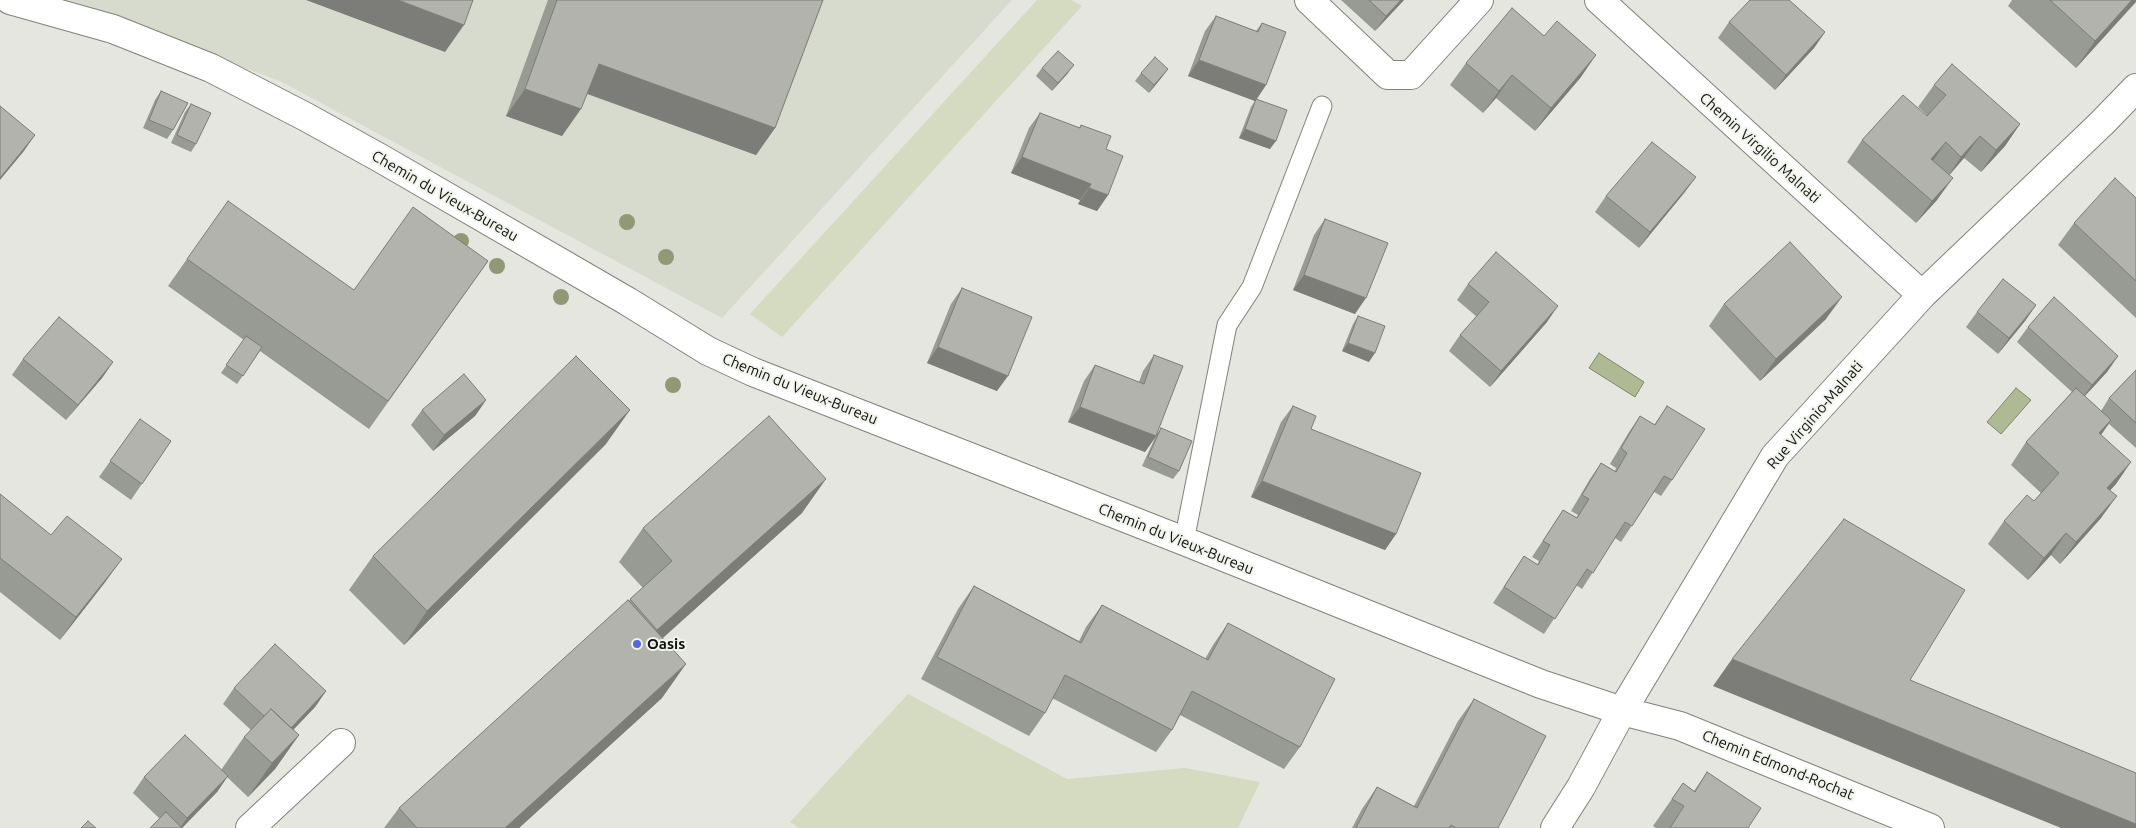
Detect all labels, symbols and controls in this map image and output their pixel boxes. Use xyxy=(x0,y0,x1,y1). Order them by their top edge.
street label: Chemin Virgilio Malnati xyxy=(1696,89,1824,207)
street label: Chemin du Vieux-Bureau xyxy=(369,147,521,245)
street label: Chemin du Vieux-Bureau xyxy=(720,350,880,428)
street label: Rue Virginio-Malnati xyxy=(1763,357,1867,473)
street label: Chemin du Vieux-Bureau xyxy=(1096,500,1256,578)
place label: Oasis xyxy=(647,635,685,653)
marker: Oasis xyxy=(631,638,643,650)
street label: Chemin Edmond-Rochat xyxy=(1699,726,1857,804)

